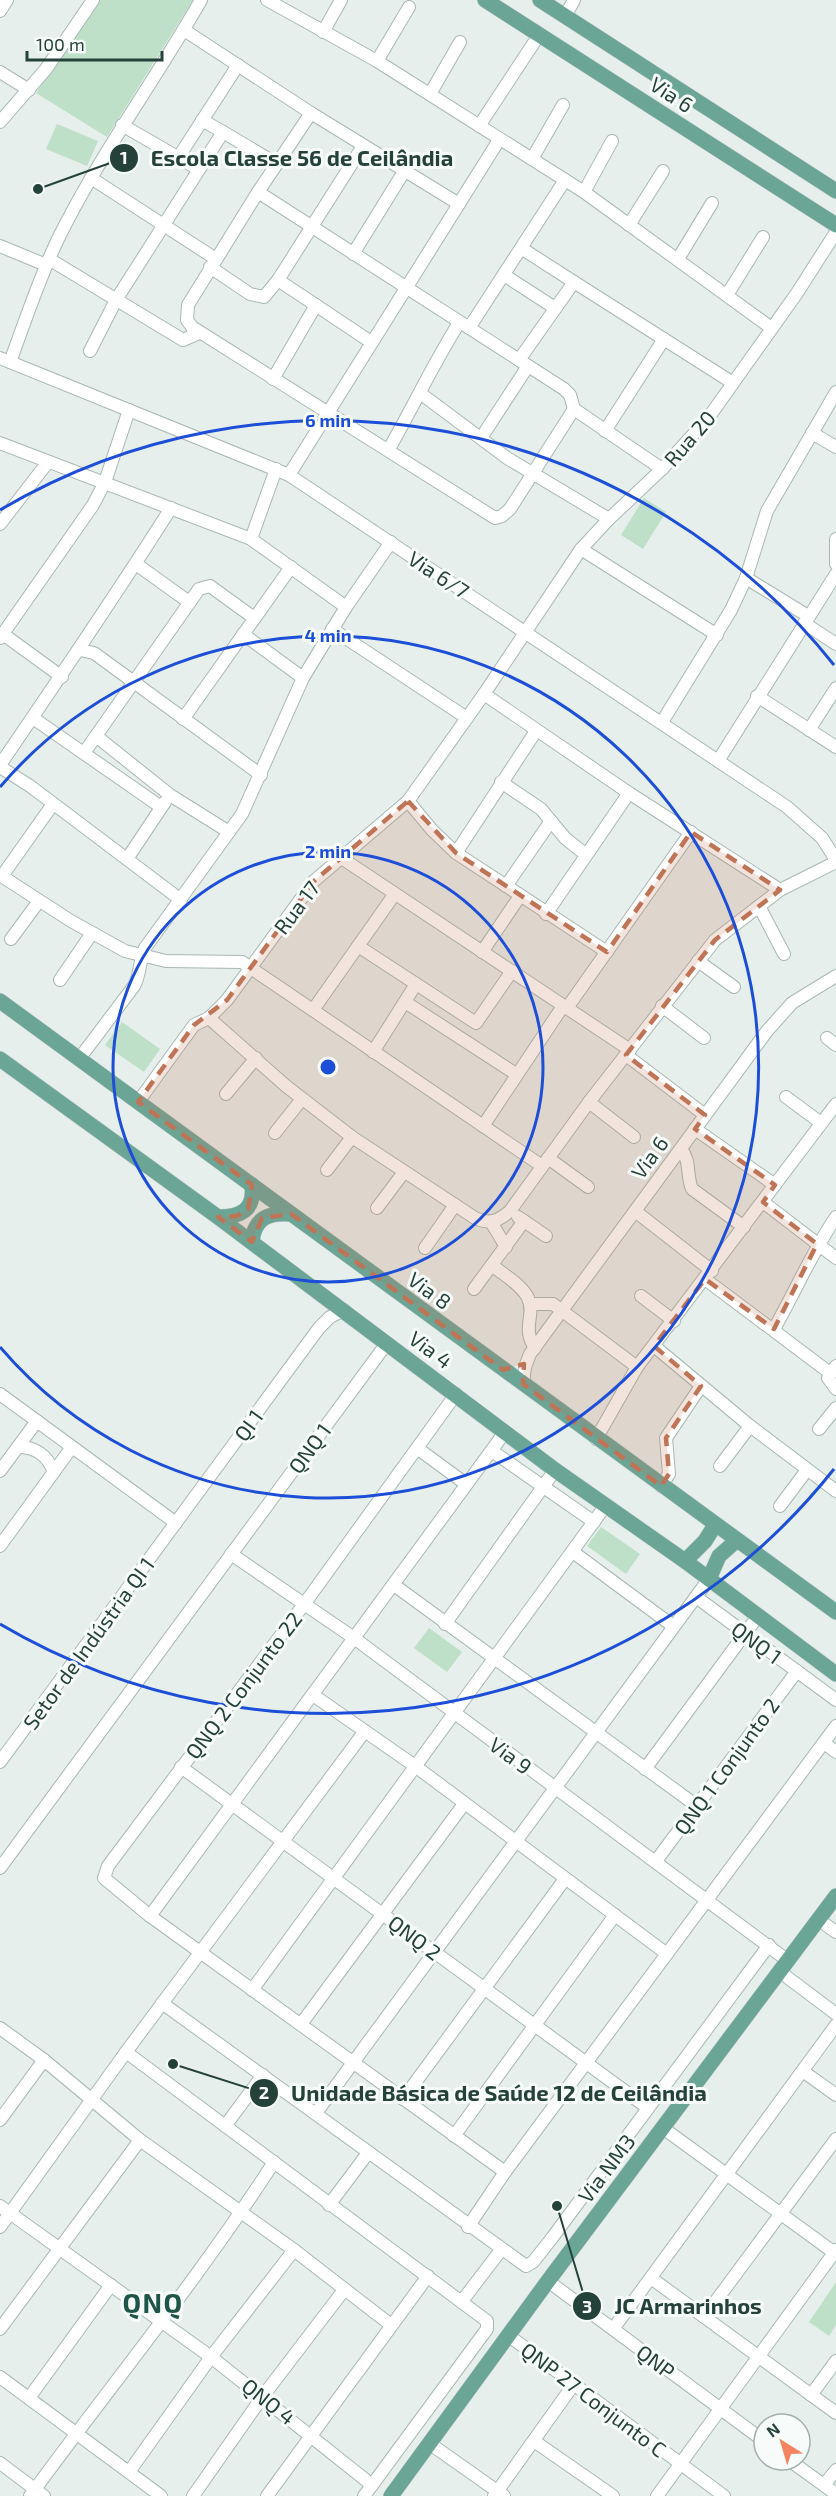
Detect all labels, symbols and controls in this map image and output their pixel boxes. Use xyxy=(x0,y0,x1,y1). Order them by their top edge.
scale bar xyxy=(27,24,162,62)
text: 100 m xyxy=(36,33,85,55)
street label: Via 6 xyxy=(646,71,698,117)
callout: Escola Classe 56 de Ceilândia xyxy=(109,138,465,178)
text: Escola Classe 56 de Ceilândia xyxy=(151,144,453,170)
text: 1 xyxy=(120,146,128,168)
street label: Rua 20 xyxy=(658,405,720,471)
text: 6 min xyxy=(305,409,351,431)
street label: Via 6/7 xyxy=(404,545,474,603)
text: 4 min xyxy=(305,624,352,646)
text: 2 min xyxy=(305,840,351,862)
street label: Rua 17 xyxy=(268,875,324,939)
centre of rings xyxy=(318,1057,338,1077)
street label: Via 6 xyxy=(625,1131,673,1183)
street label: Via 8 xyxy=(404,1266,456,1314)
street label: Via 4 xyxy=(405,1325,457,1373)
street label: QI 1 xyxy=(228,1404,269,1446)
street label: QNQ 1 xyxy=(282,1418,336,1479)
street label: Setor de Indústria QI 1 xyxy=(17,1552,160,1734)
street label: QNQ 2 Conjunto 22 xyxy=(180,1606,307,1764)
street label: QNQ 1 xyxy=(726,1615,787,1669)
street label: QNQ 1 Conjunto 2 xyxy=(668,1693,785,1840)
street label: Via 9 xyxy=(485,1731,537,1779)
street label: QNQ 2 xyxy=(383,1909,446,1966)
callout: Unidade Básica de Saúde 12 de Ceilândia xyxy=(249,2073,719,2113)
text: Unidade Básica de Saúde 12 de Ceilândia xyxy=(291,2079,707,2105)
text: 2 xyxy=(259,2081,269,2103)
street label: Via NM3 xyxy=(572,2129,640,2207)
district label: QNQ xyxy=(122,2286,184,2320)
callout: JC Armarinhos xyxy=(572,2286,774,2326)
text: JC Armarinhos xyxy=(614,2292,762,2318)
text: 3 xyxy=(582,2295,592,2317)
street label: QNP 27 Conjunto C xyxy=(516,2336,671,2462)
street label: QNP xyxy=(631,2339,680,2384)
street label: QNQ 4 xyxy=(237,2373,301,2430)
north arrow xyxy=(752,2412,812,2472)
text: N xyxy=(762,2419,783,2441)

